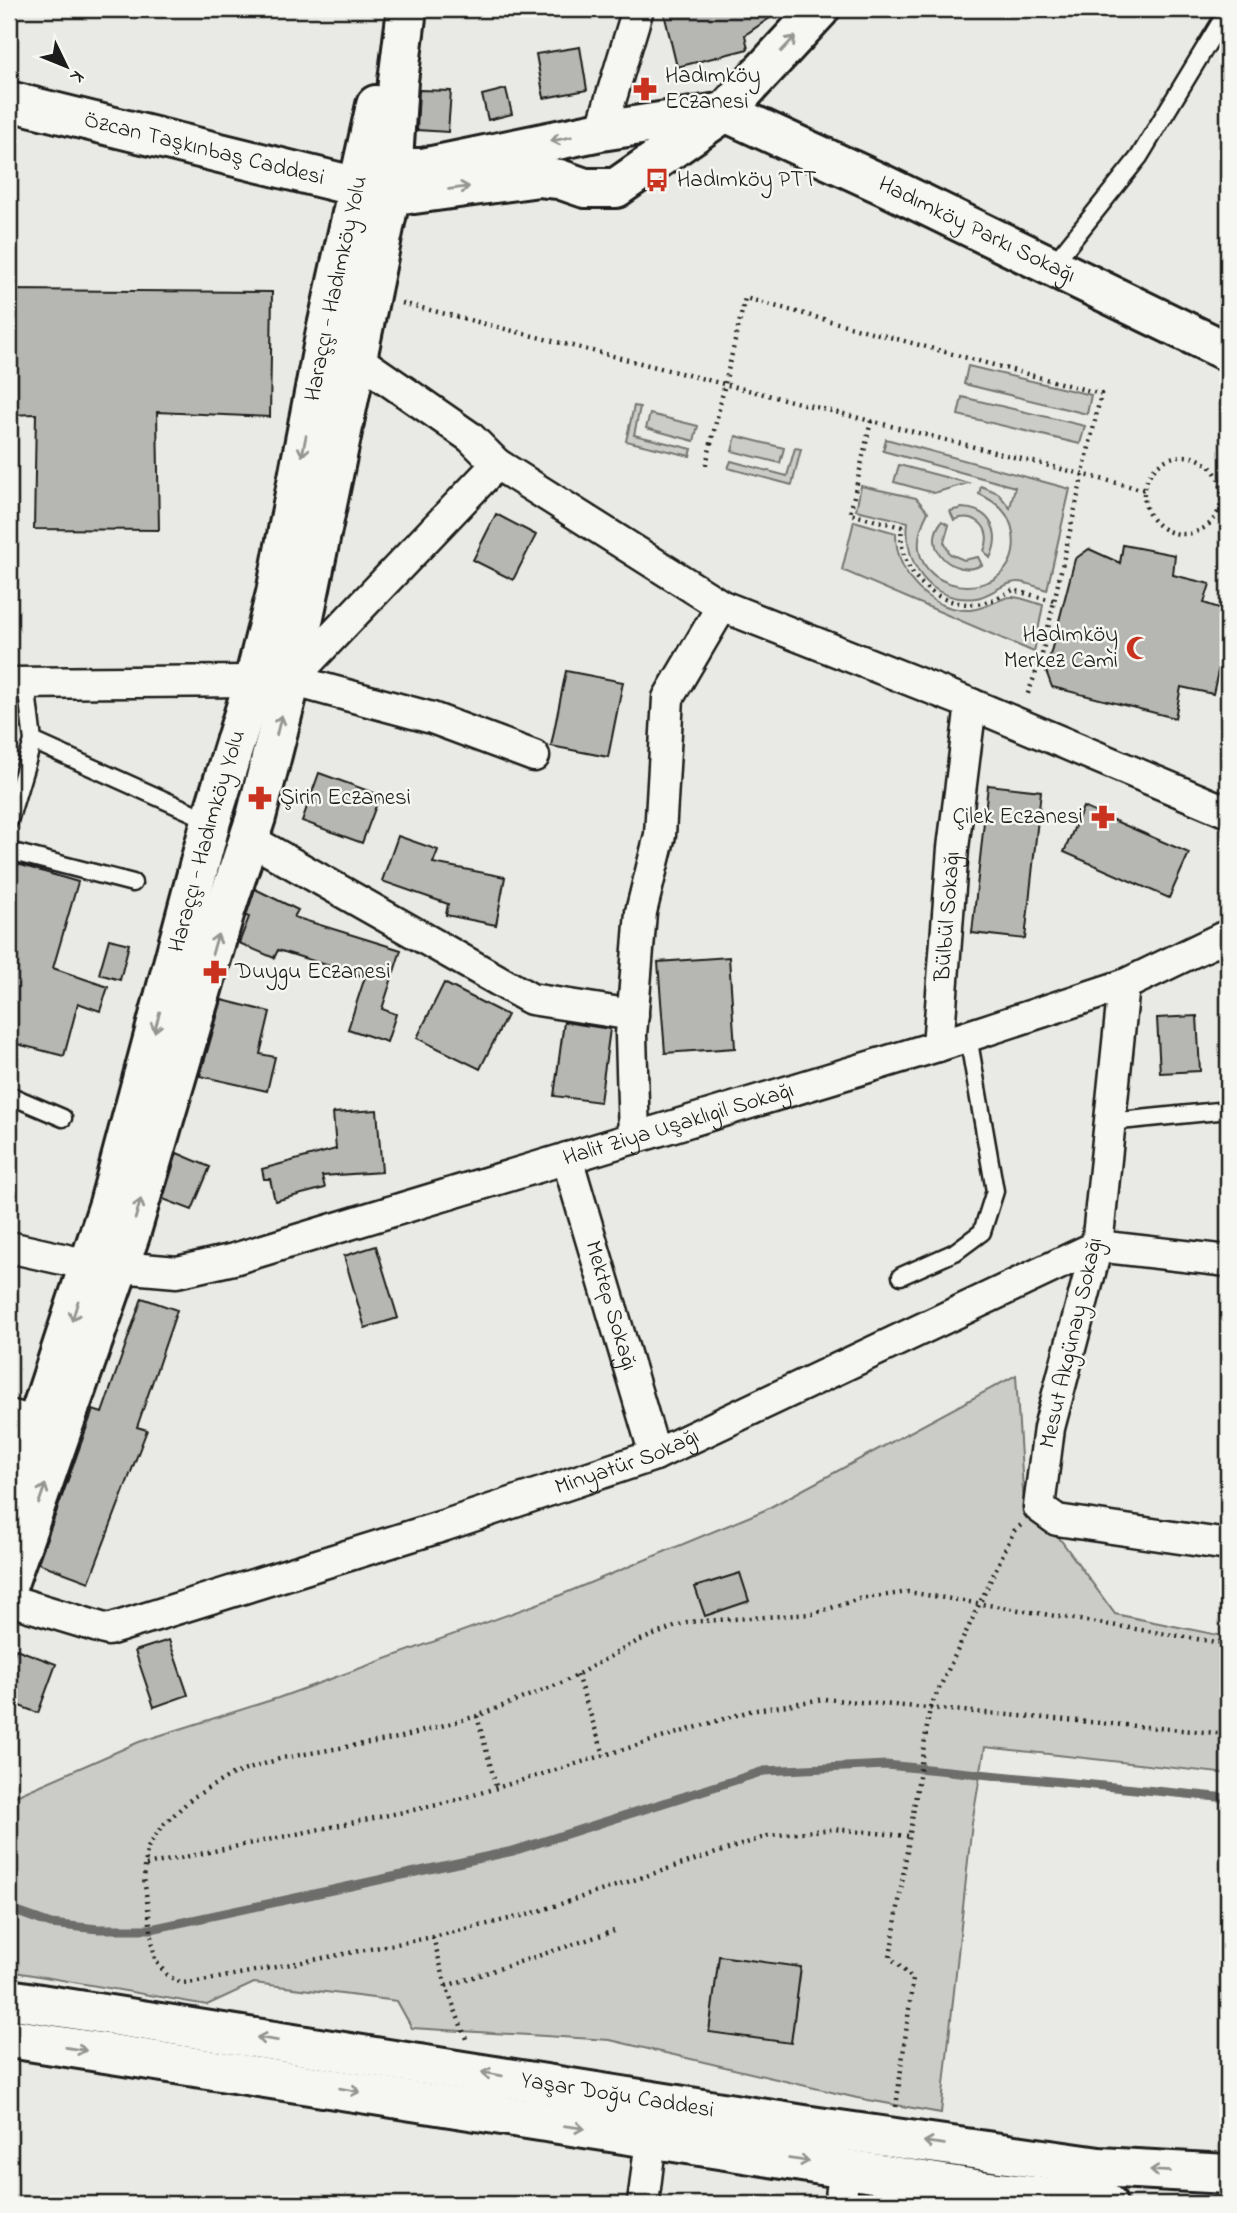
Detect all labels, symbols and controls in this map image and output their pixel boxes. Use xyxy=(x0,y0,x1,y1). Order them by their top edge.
north arrow xyxy=(32,32,102,102)
one-way arrow xyxy=(779,36,796,53)
place label: Hadımköy Eczanesi xyxy=(665,60,761,119)
text: K xyxy=(63,63,90,89)
pharmacy icon: Hadımköy Eczanesi xyxy=(631,75,659,103)
street label: Özcan Taşkınbaş Caddesi xyxy=(81,104,328,195)
one-way arrow xyxy=(550,133,573,146)
place label: Hadımköy PTT xyxy=(677,164,817,199)
bus stop icon: Hadımköy PTT xyxy=(643,166,671,194)
street label: Hadımköy Parkı Sokağı xyxy=(872,168,1081,292)
street label: Haraççı - Hadımköy Yolu xyxy=(296,173,376,404)
one-way arrow xyxy=(447,182,470,195)
one-way arrow xyxy=(297,434,311,457)
place label: Hadımköy Merkez Cami xyxy=(1004,619,1118,678)
mosque icon: Hadımköy Merkez Cami xyxy=(1124,634,1152,662)
one-way arrow xyxy=(273,715,286,737)
street label: Haraççı - Hadımköy Yolu xyxy=(160,726,254,956)
place label: Şirin Eczanesi xyxy=(280,782,411,815)
pharmacy icon: Şirin Eczanesi xyxy=(246,784,274,812)
place label: Çilek Eczanesi xyxy=(953,801,1083,834)
pharmacy icon: Çilek Eczanesi xyxy=(1089,803,1117,831)
street label: Bülbül Sokağı xyxy=(926,850,970,984)
one-way arrow xyxy=(210,933,223,955)
place label: Duygu Eczanesi xyxy=(234,956,391,991)
pharmacy icon: Duygu Eczanesi xyxy=(201,958,229,986)
one-way arrow xyxy=(150,1011,163,1033)
street label: Halit Ziya Uşaklıgil Sokağı xyxy=(559,1074,798,1175)
one-way arrow xyxy=(132,1198,145,1220)
street label: Mesut Akgünay Sokağı xyxy=(1032,1234,1114,1452)
street label: Mektep Sokağı xyxy=(576,1237,646,1374)
one-way arrow xyxy=(67,1300,80,1322)
street label: Minyatür Sokağı xyxy=(551,1420,704,1504)
one-way arrow xyxy=(36,1484,49,1506)
one-way arrow xyxy=(256,2032,279,2045)
one-way arrow xyxy=(64,2042,87,2055)
street label: Yaşar Doğu Caddesi xyxy=(518,2064,716,2127)
one-way arrow xyxy=(481,2067,504,2080)
one-way arrow xyxy=(338,2084,361,2097)
one-way arrow xyxy=(562,2121,585,2134)
one-way arrow xyxy=(924,2136,946,2149)
one-way arrow xyxy=(787,2154,810,2167)
one-way arrow xyxy=(1149,2164,1172,2177)

